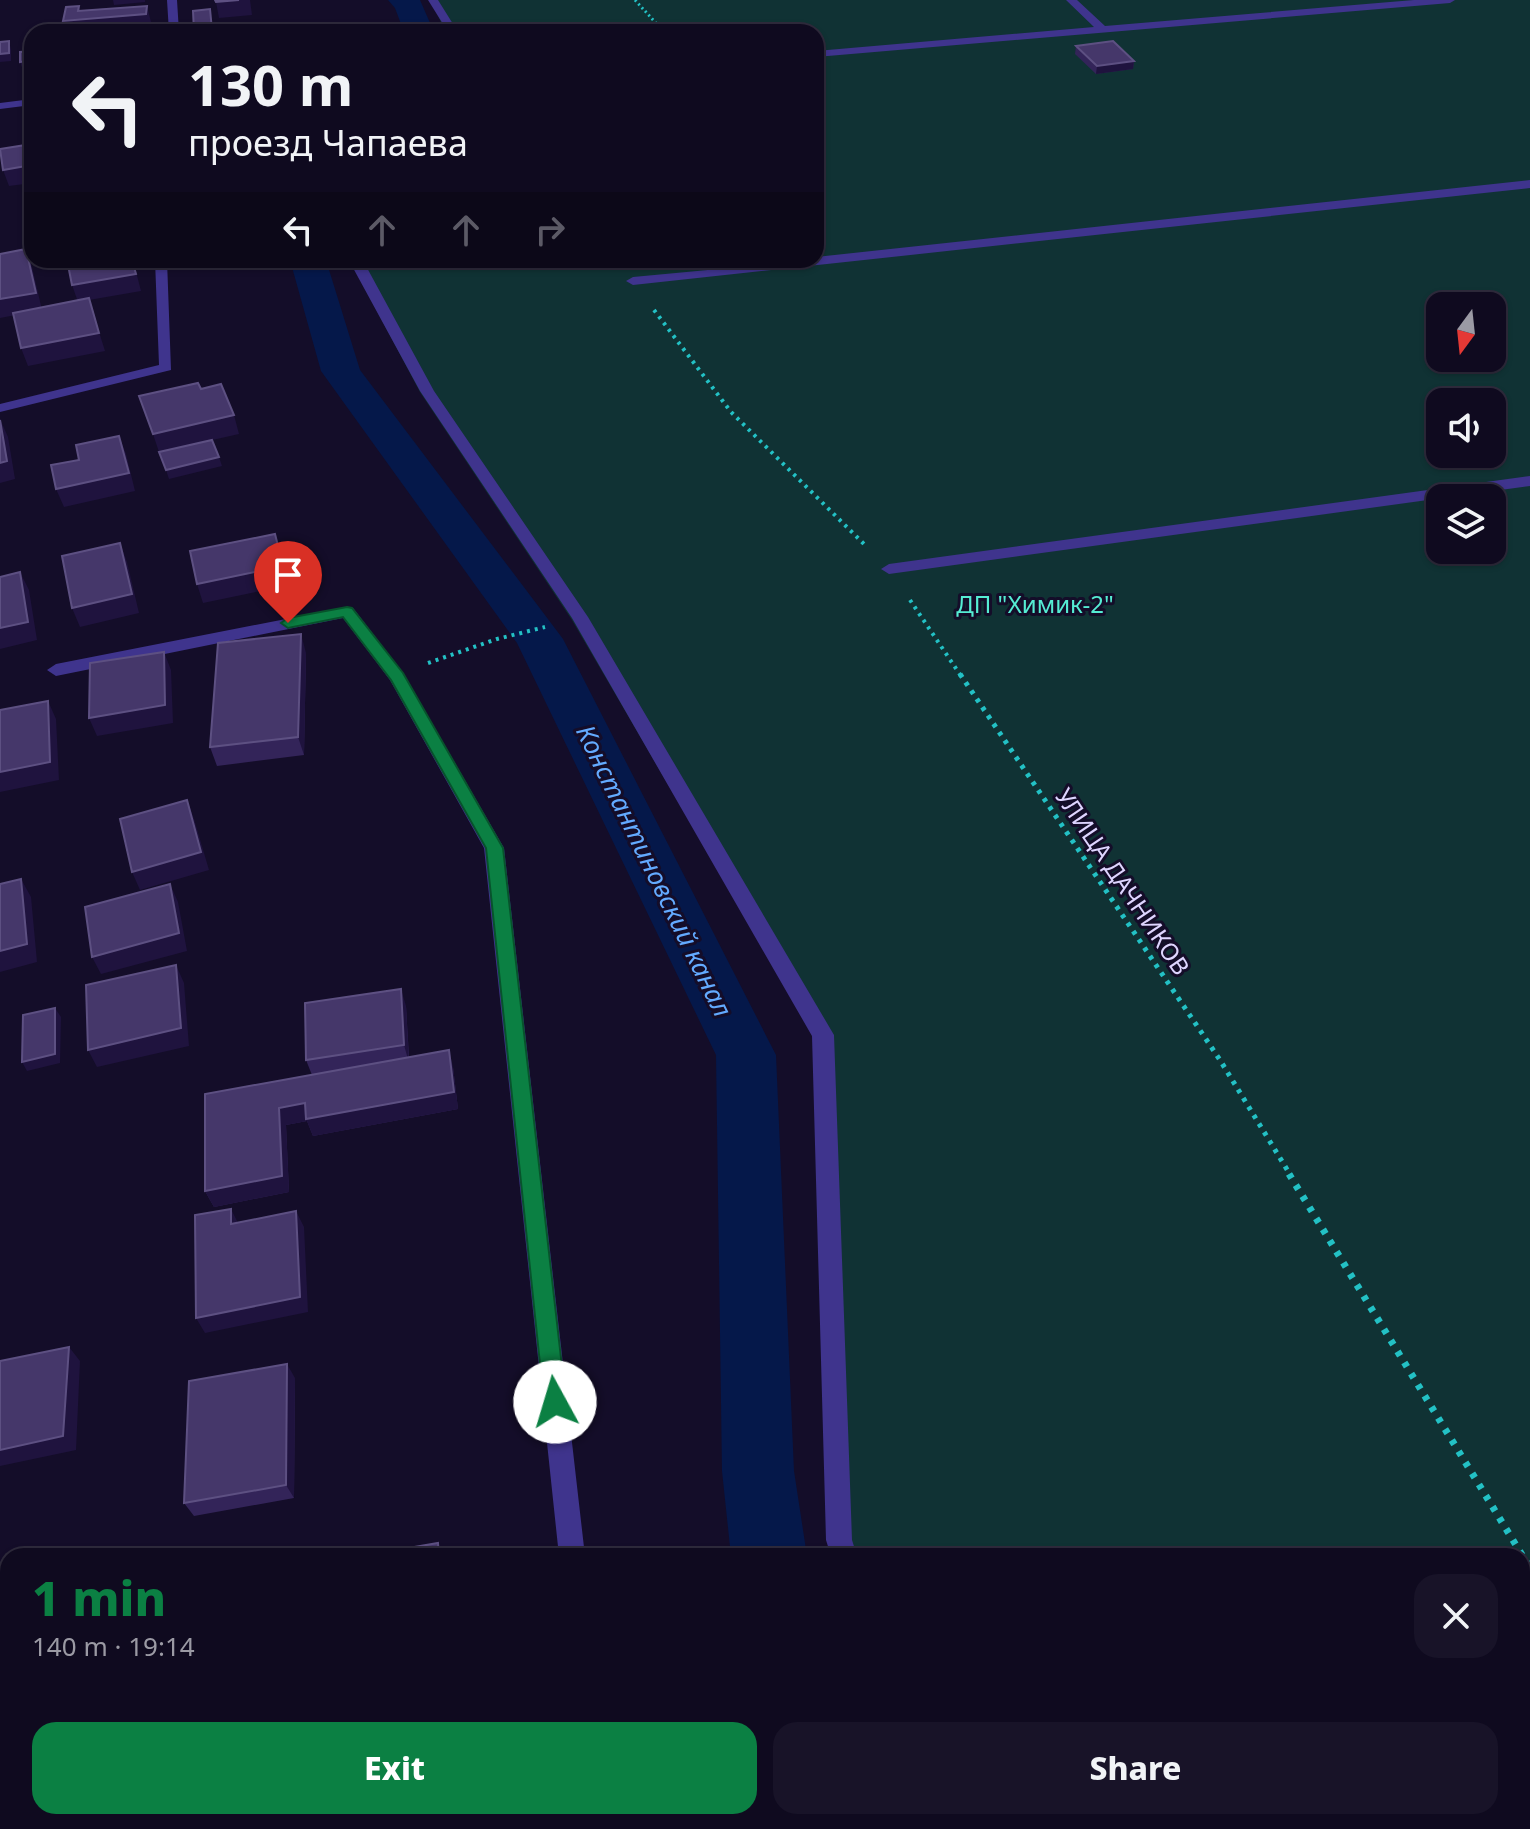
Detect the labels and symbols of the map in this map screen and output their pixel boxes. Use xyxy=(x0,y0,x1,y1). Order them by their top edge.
north arrow xyxy=(1426,292,1506,372)
pin xyxy=(254,541,322,623)
park label: ДП "Химик-2" xyxy=(956,587,1114,620)
water label: Константиновский канал xyxy=(568,719,741,1023)
street label: УЛИЦА ДАЧНИКОВ xyxy=(1048,781,1198,981)
position arrow xyxy=(513,1360,597,1444)

